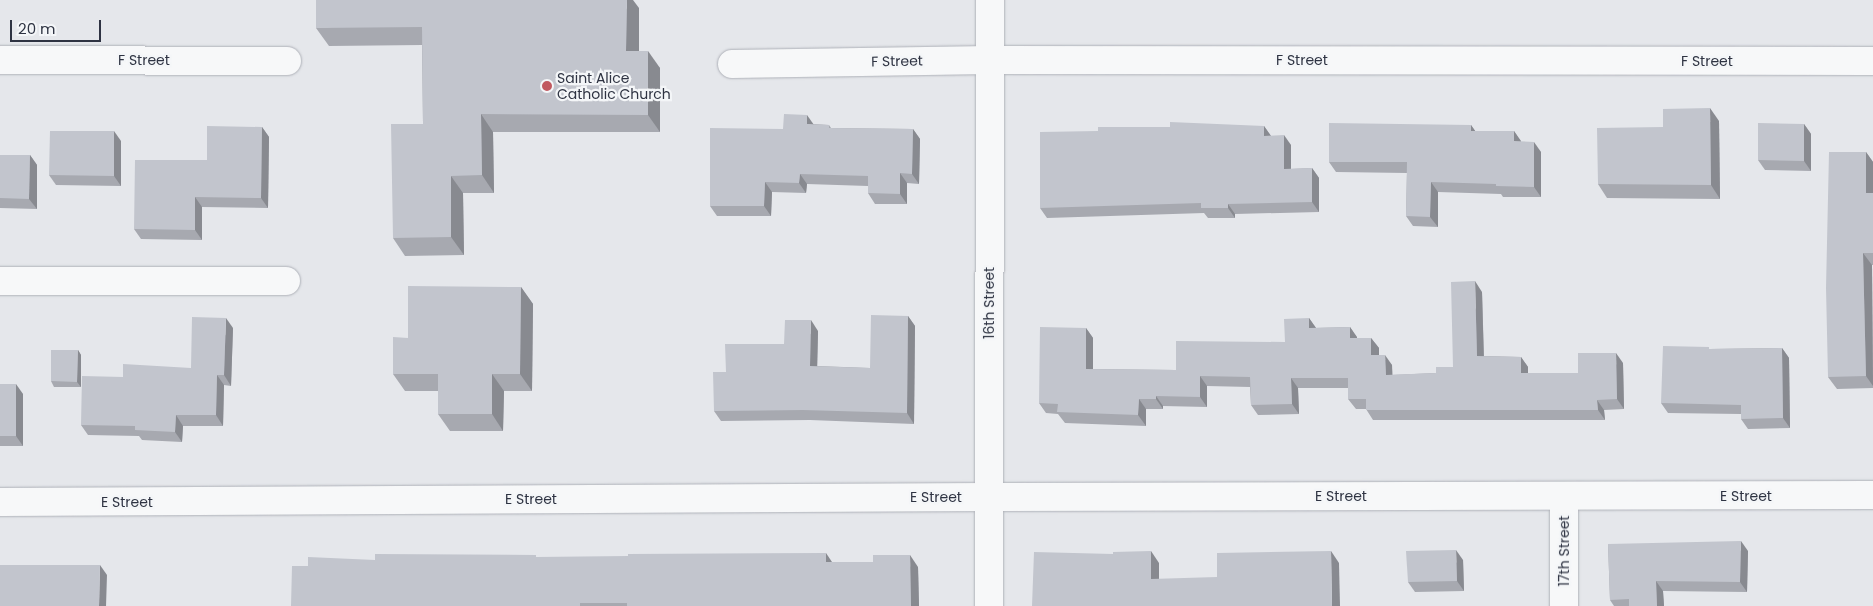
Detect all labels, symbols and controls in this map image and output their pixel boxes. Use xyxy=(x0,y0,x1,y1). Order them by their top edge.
scale bar xyxy=(12,10,104,42)
text: 20 m xyxy=(18,18,56,39)
street label: F Street xyxy=(118,52,170,68)
street label: F Street xyxy=(871,52,923,70)
street label: F Street xyxy=(1276,52,1328,68)
street label: F Street xyxy=(1681,53,1733,69)
place label: Saint Alice Catholic Church xyxy=(557,70,671,102)
marker: Saint Alice Catholic Church xyxy=(541,80,553,92)
street label: 16th Street xyxy=(981,267,997,339)
street label: E Street xyxy=(1315,488,1367,504)
street label: E Street xyxy=(1720,488,1772,504)
street label: E Street xyxy=(910,489,962,505)
street label: E Street xyxy=(505,491,557,507)
street label: E Street xyxy=(101,494,153,510)
street label: 17th Street xyxy=(1556,516,1572,586)

